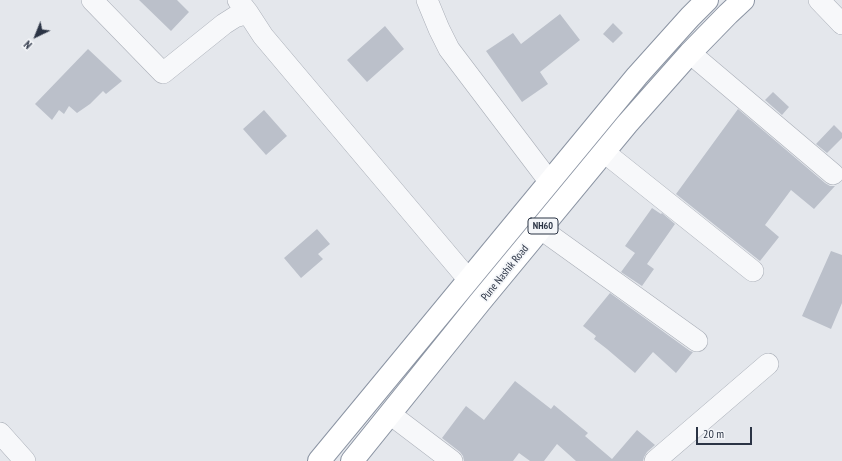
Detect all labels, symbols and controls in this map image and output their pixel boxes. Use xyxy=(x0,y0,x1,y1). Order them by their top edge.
north arrow xyxy=(16,16,56,56)
text: N xyxy=(21,38,35,52)
road number: NH60 xyxy=(528,218,558,234)
street label: Pune Nashik Road xyxy=(479,243,531,303)
scale bar xyxy=(698,419,754,445)
text: 20 m xyxy=(703,426,724,441)

